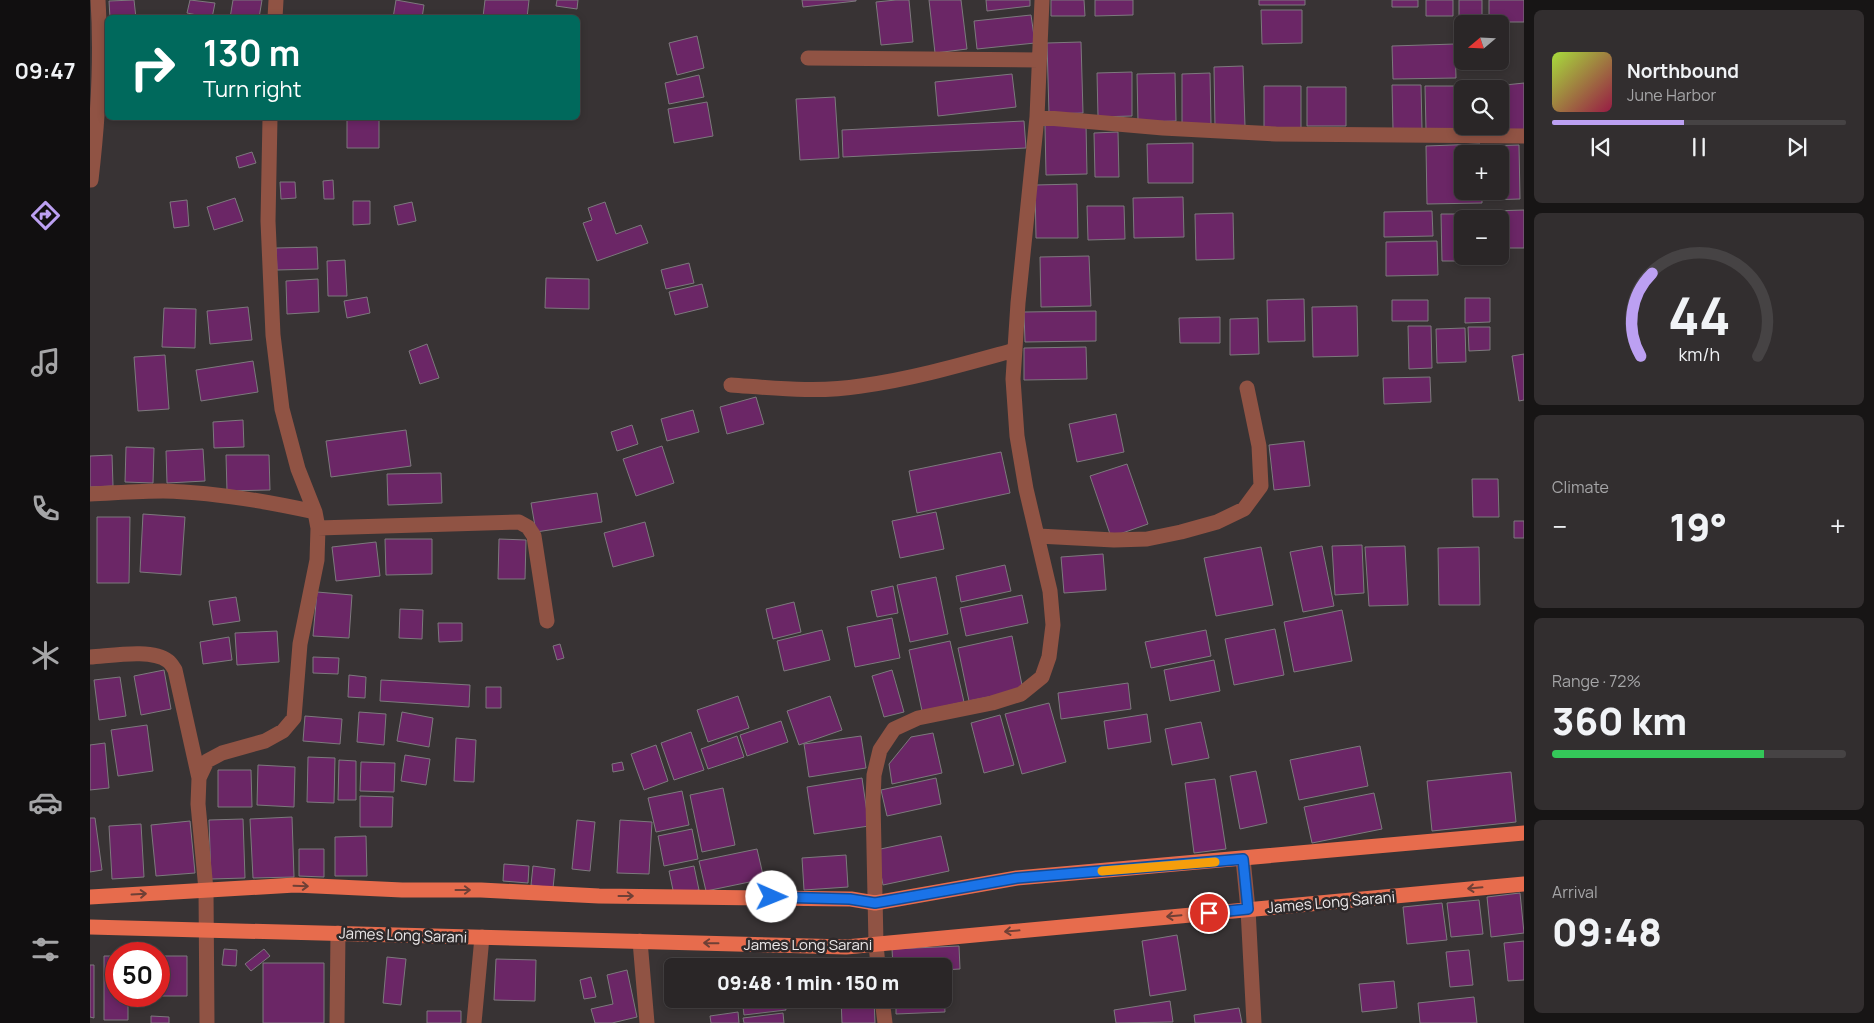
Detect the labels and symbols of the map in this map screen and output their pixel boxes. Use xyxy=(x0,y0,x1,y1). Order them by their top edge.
north arrow xyxy=(1454,15,1509,70)
position arrow xyxy=(745,870,797,922)
one-way arrow xyxy=(293,881,309,890)
one-way arrow xyxy=(1468,884,1484,893)
one-way arrow xyxy=(455,885,471,895)
street label: James Long Sarani xyxy=(1266,886,1396,918)
one-way arrow xyxy=(130,889,146,898)
one-way arrow xyxy=(617,891,633,901)
pin xyxy=(1188,892,1230,934)
one-way arrow xyxy=(1167,911,1183,921)
street label: James Long Sarani xyxy=(338,922,468,948)
one-way arrow xyxy=(1005,926,1021,936)
street label: James Long Sarani xyxy=(744,934,872,955)
one-way arrow xyxy=(703,938,719,948)
speed limit sign: 50 xyxy=(105,942,170,1007)

